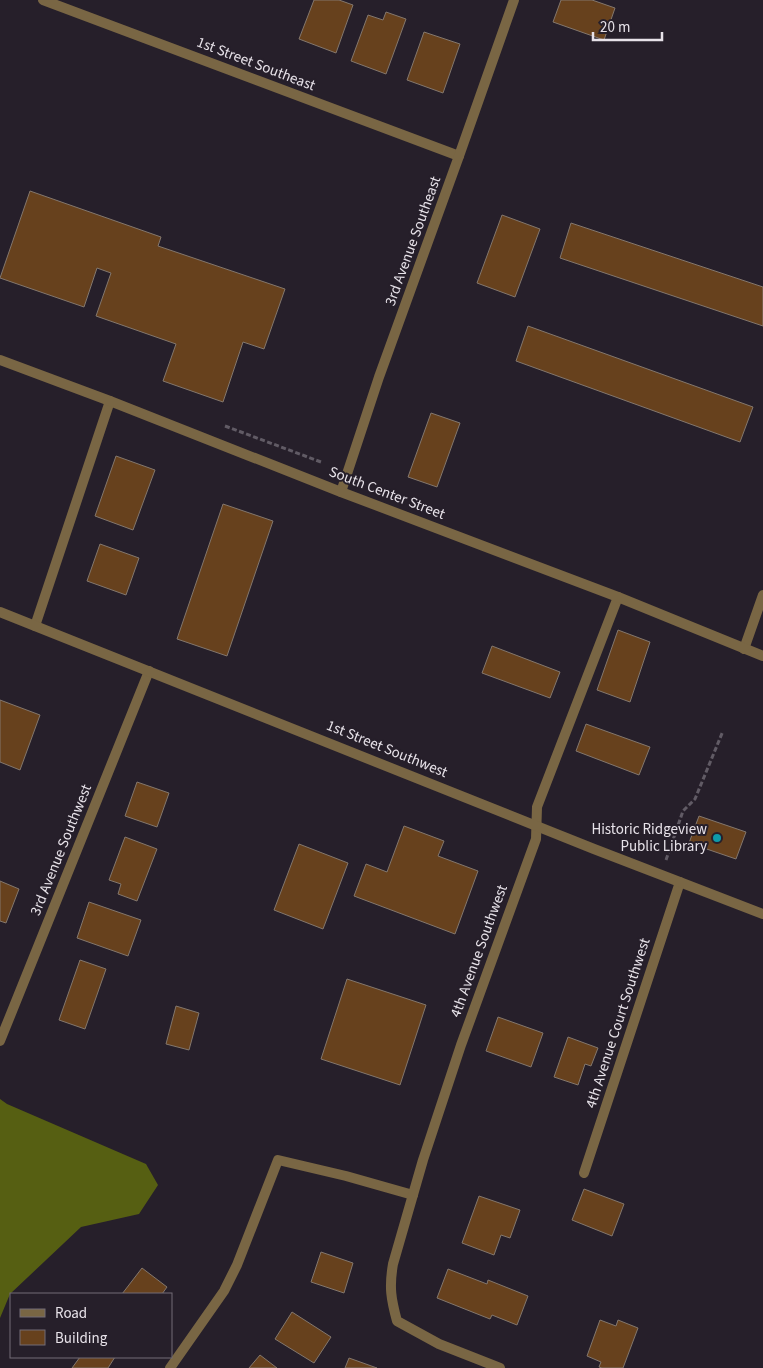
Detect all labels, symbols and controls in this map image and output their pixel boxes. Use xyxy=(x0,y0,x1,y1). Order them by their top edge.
scale bar xyxy=(593,10,662,42)
text: 20 m xyxy=(600,17,630,38)
street label: 1st Street Southeast xyxy=(194,32,318,96)
street label: 3rd Avenue Southeast xyxy=(380,173,446,309)
street label: South Center Street xyxy=(326,461,448,525)
street label: 1st Street Southwest xyxy=(323,715,451,783)
street label: 3rd Avenue Southwest xyxy=(25,781,97,919)
place label: Historic Ridgeview Public Library xyxy=(591,819,707,857)
marker: Historic Ridgeview Public Library xyxy=(711,832,723,844)
street label: 4th Avenue Southwest xyxy=(445,882,513,1020)
street label: 4th Avenue Court Southwest xyxy=(581,935,655,1111)
legend xyxy=(10,1293,172,1358)
text: Road xyxy=(55,1303,87,1324)
text: Building xyxy=(55,1328,108,1349)

